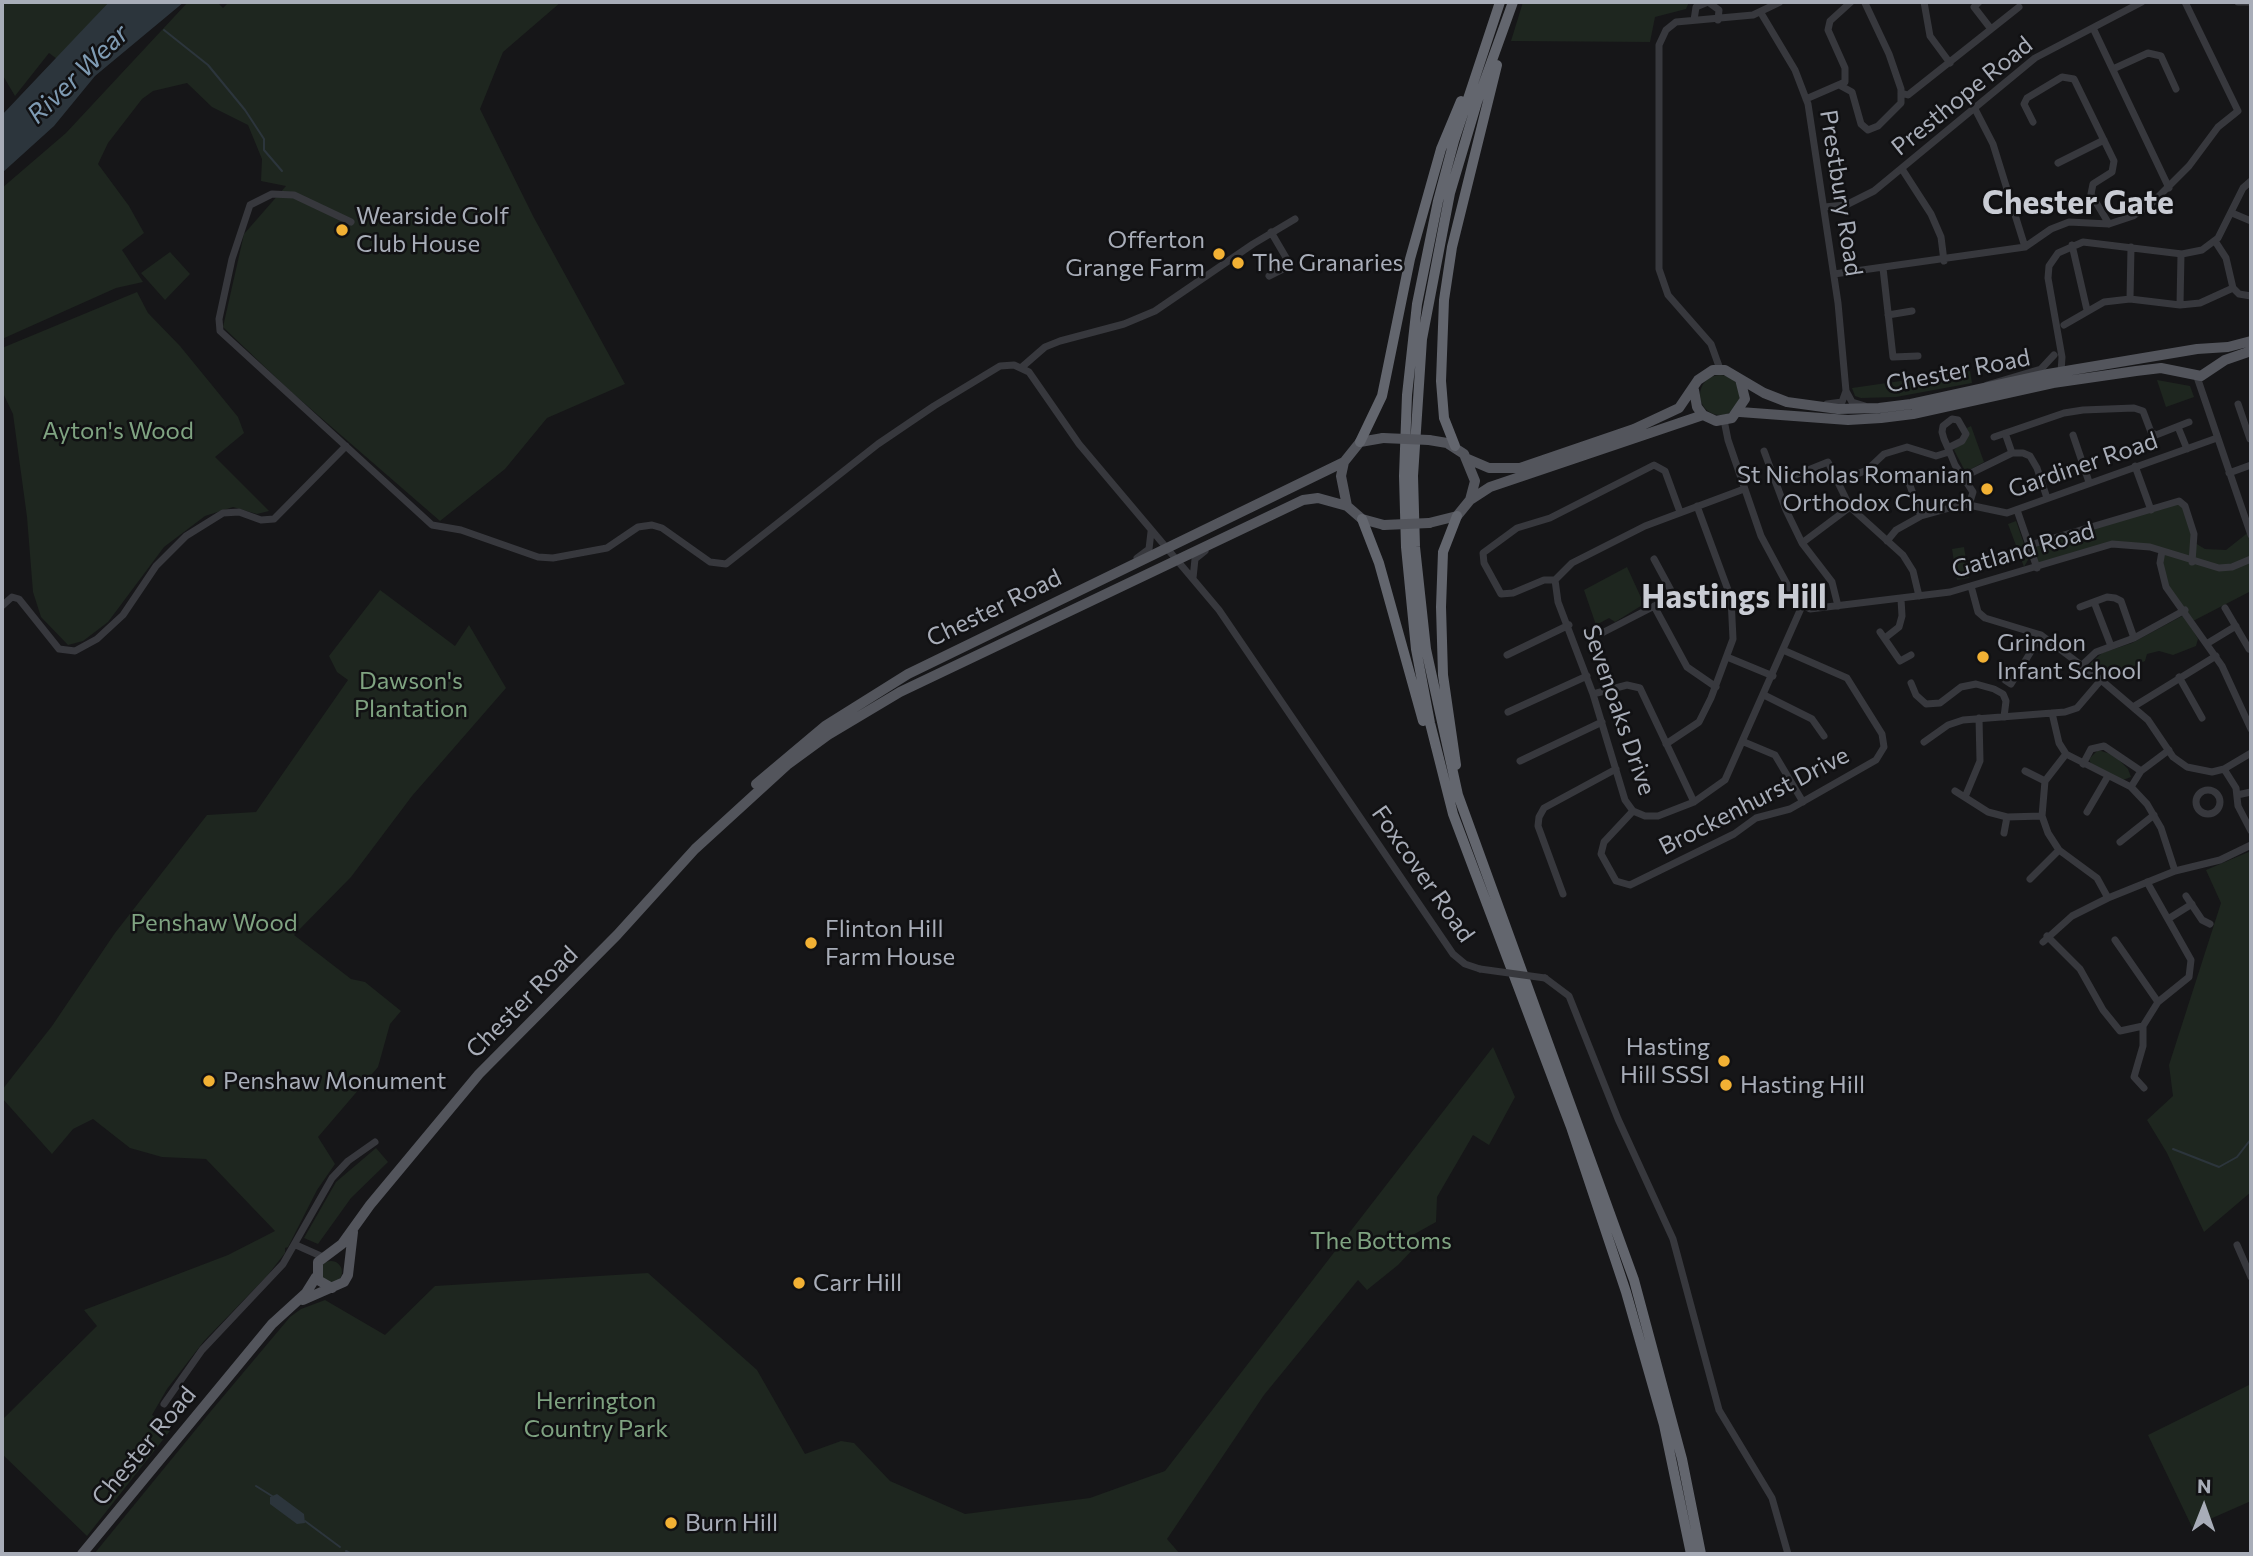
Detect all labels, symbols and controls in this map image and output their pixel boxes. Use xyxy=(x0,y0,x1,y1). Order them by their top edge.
water label: River Wear xyxy=(21,18,135,130)
street label: Presthope Road xyxy=(1886,30,2038,162)
street label: Prestbury Road xyxy=(1814,108,1868,278)
district label: Chester Gate xyxy=(1982,184,2174,222)
place label: Wearside Golf Club House xyxy=(356,202,509,258)
marker: Wearside Golf Club House xyxy=(334,222,350,238)
place label: Offerton Grange Farm xyxy=(1065,226,1205,282)
marker: Offerton Grange Farm xyxy=(1211,246,1227,262)
place label: The Granaries xyxy=(1252,249,1404,277)
marker: The Granaries xyxy=(1230,255,1246,271)
street label: Chester Road xyxy=(1883,343,2033,399)
park label: Ayton's Wood xyxy=(42,417,194,445)
street label: Gardiner Road xyxy=(2005,426,2161,504)
place label: St Nicholas Romanian Orthodox Church xyxy=(1737,461,1973,517)
marker: St Nicholas Romanian Orthodox Church xyxy=(1979,481,1995,497)
street label: Gatland Road xyxy=(1948,516,2098,584)
street label: Chester Road xyxy=(922,563,1066,653)
district label: Hastings Hill xyxy=(1641,578,1827,616)
street label: Sevenoaks Drive xyxy=(1576,621,1662,799)
place label: Grindon Infant School xyxy=(1997,629,2142,685)
marker: Grindon Infant School xyxy=(1975,649,1991,665)
park label: Dawson's Plantation xyxy=(354,667,468,723)
street label: Brockenhurst Drive xyxy=(1654,741,1854,861)
street label: Foxcover Road xyxy=(1365,800,1481,948)
park label: Penshaw Wood xyxy=(130,909,298,937)
place label: Flinton Hill Farm House xyxy=(825,915,955,971)
marker: Flinton Hill Farm House xyxy=(803,935,819,951)
street label: Chester Road xyxy=(460,940,584,1064)
place label: Hasting Hill SSSI xyxy=(1620,1033,1710,1089)
marker: Hasting Hill SSSI xyxy=(1716,1053,1732,1069)
place label: Penshaw Monument xyxy=(223,1067,446,1095)
place label: Hasting Hill xyxy=(1740,1071,1865,1099)
marker: Penshaw Monument xyxy=(201,1073,217,1089)
marker: Hasting Hill xyxy=(1718,1077,1734,1093)
park label: The Bottoms xyxy=(1310,1227,1452,1255)
place label: Carr Hill xyxy=(813,1269,902,1297)
marker: Carr Hill xyxy=(791,1275,807,1291)
street label: Chester Road xyxy=(86,1381,202,1511)
park label: Herrington Country Park xyxy=(524,1387,668,1443)
north arrow xyxy=(2169,1472,2239,1542)
text: N xyxy=(2197,1474,2212,1497)
place label: Burn Hill xyxy=(685,1509,778,1537)
marker: Burn Hill xyxy=(663,1515,679,1531)

